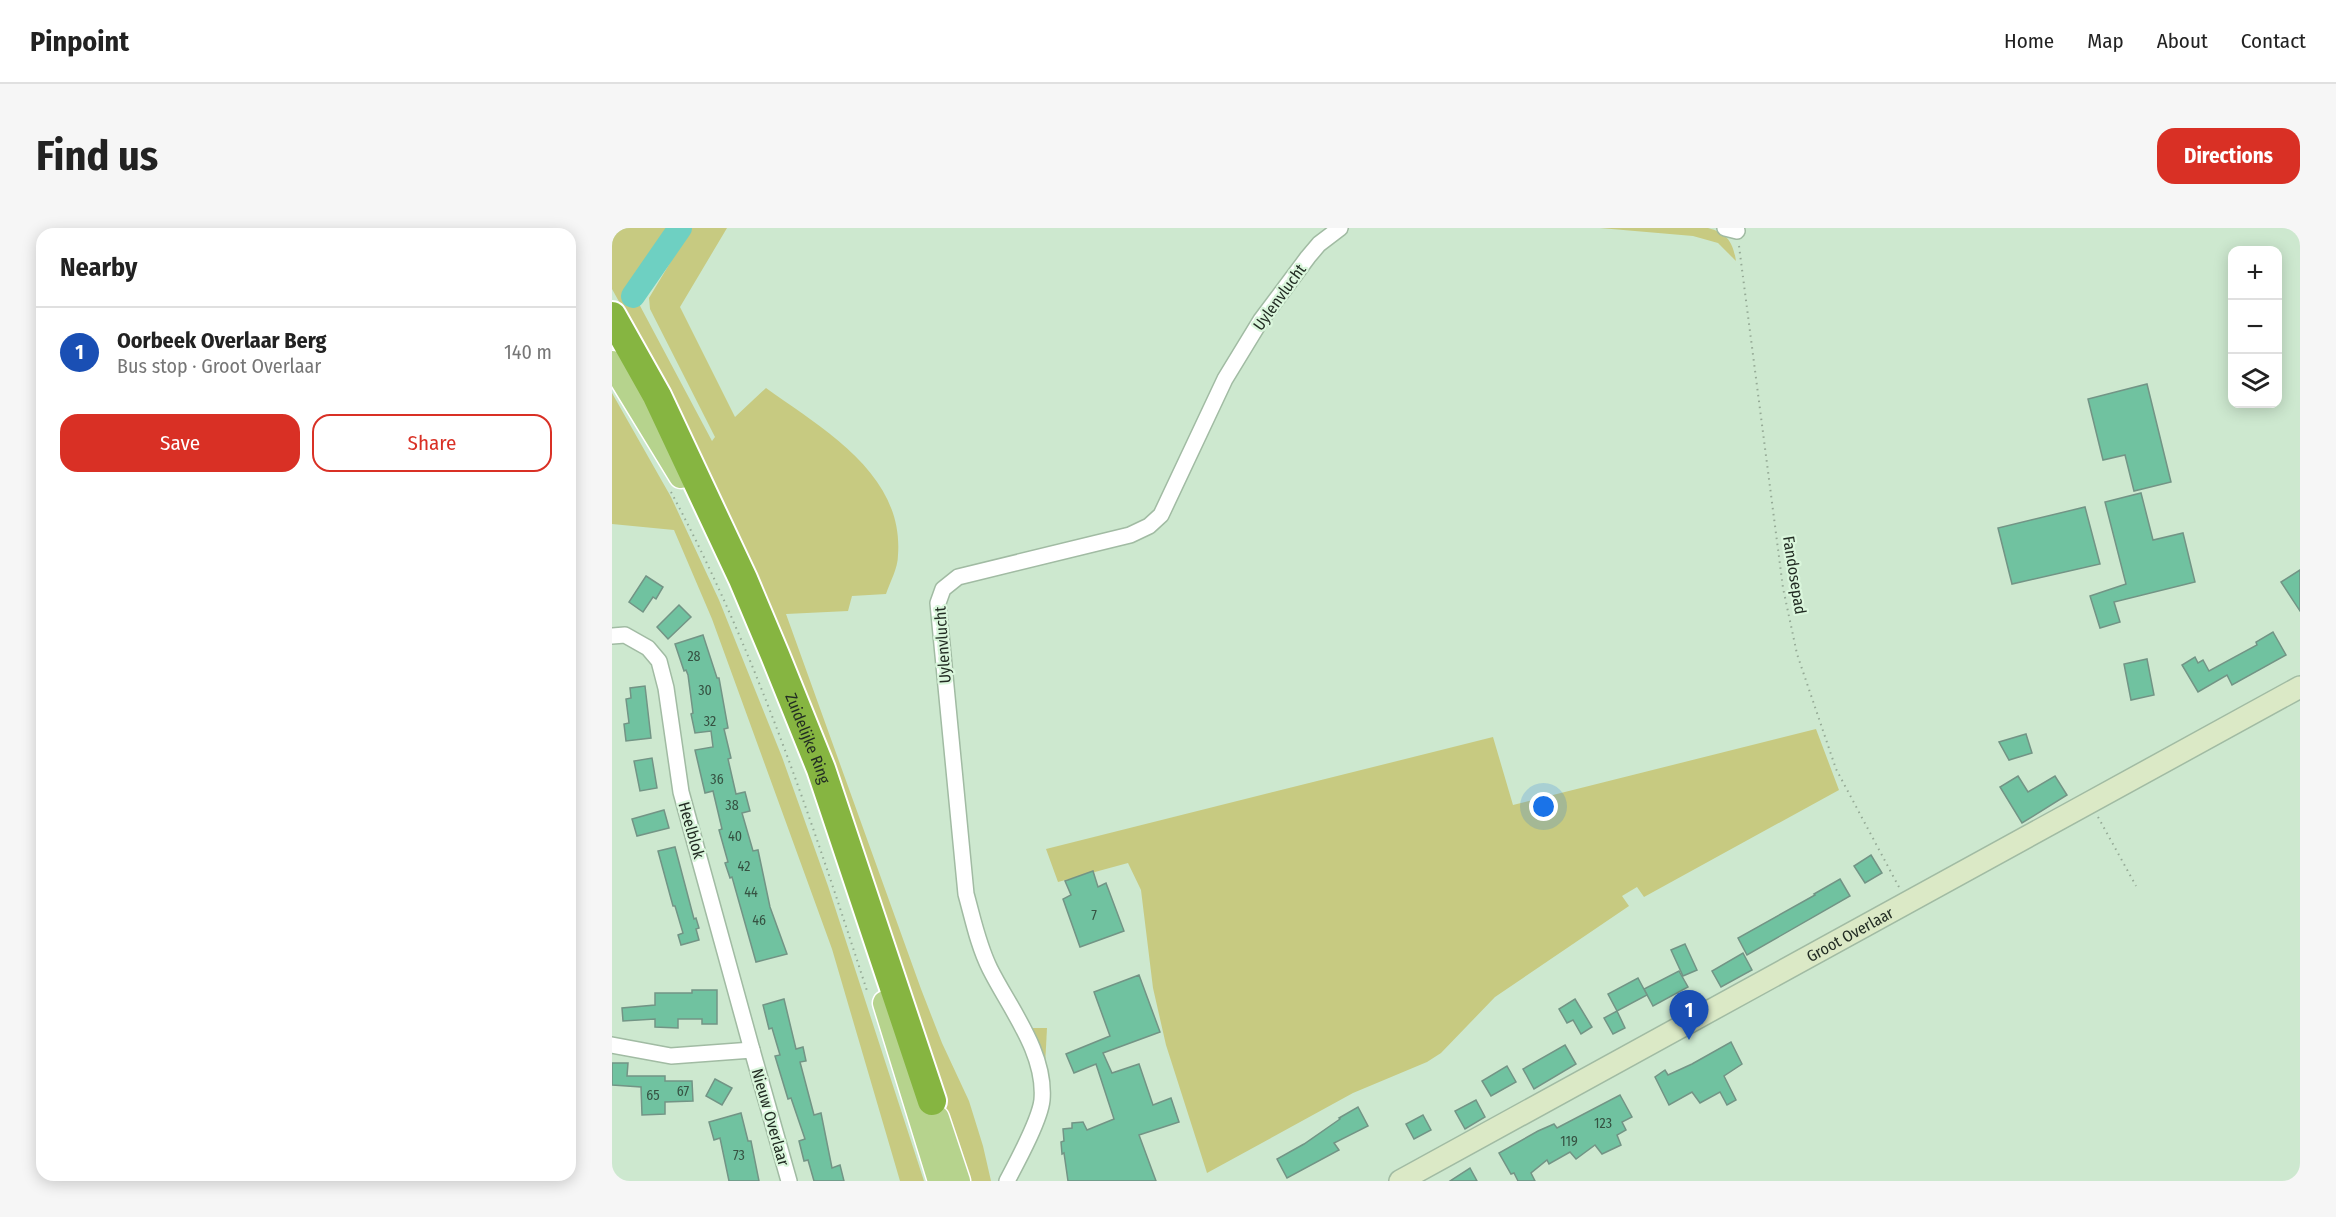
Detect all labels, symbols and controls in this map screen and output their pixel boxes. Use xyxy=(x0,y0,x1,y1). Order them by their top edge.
text: Pinpoint xyxy=(30,25,129,58)
text: Home xyxy=(2004,28,2054,54)
text: Map xyxy=(2087,28,2124,54)
text: About xyxy=(2157,28,2208,54)
text: Contact xyxy=(2241,28,2306,54)
button: Directions xyxy=(2157,128,2300,184)
text: Find us xyxy=(36,131,158,181)
map controls xyxy=(2228,246,2282,408)
button: + xyxy=(2228,246,2282,300)
text: Nearby xyxy=(60,252,137,283)
street label: Uylenvlucht xyxy=(1249,260,1310,334)
button: − xyxy=(2228,300,2282,354)
text: Oorbeek Overlaar Berg xyxy=(117,327,326,354)
text: 1 xyxy=(75,340,84,364)
text: 140 m xyxy=(504,340,552,364)
text: Bus stop · Groot Overlaar xyxy=(117,354,321,378)
button: layers xyxy=(2228,354,2282,408)
button: Save xyxy=(60,414,300,472)
button: Share xyxy=(312,414,552,472)
street label: Fandosepad xyxy=(1779,535,1810,616)
street label: Uylenvlucht xyxy=(930,605,955,684)
house number: 28 xyxy=(687,648,701,665)
house number: 30 xyxy=(698,682,712,699)
street label: Zuidelijke Ring xyxy=(781,690,834,787)
house number: 32 xyxy=(704,713,716,730)
house number: 36 xyxy=(710,771,724,788)
your location xyxy=(1529,792,1558,821)
house number: 38 xyxy=(725,797,739,814)
street label: Heelblok xyxy=(674,800,709,861)
house number: 40 xyxy=(728,828,742,845)
house number: 42 xyxy=(738,858,750,875)
house number: 44 xyxy=(744,884,758,901)
street label: Groot Overlaar xyxy=(1803,903,1897,966)
house number: 7 xyxy=(1091,907,1097,924)
house number: 46 xyxy=(752,912,766,929)
pin: 1 xyxy=(1670,990,1708,1040)
street label: Nieuw Overlaar xyxy=(748,1066,794,1168)
house number: 67 xyxy=(677,1083,689,1100)
house number: 65 xyxy=(646,1087,660,1104)
house number: 123 xyxy=(1594,1115,1612,1132)
house number: 119 xyxy=(1560,1133,1578,1150)
house number: 73 xyxy=(733,1147,745,1164)

